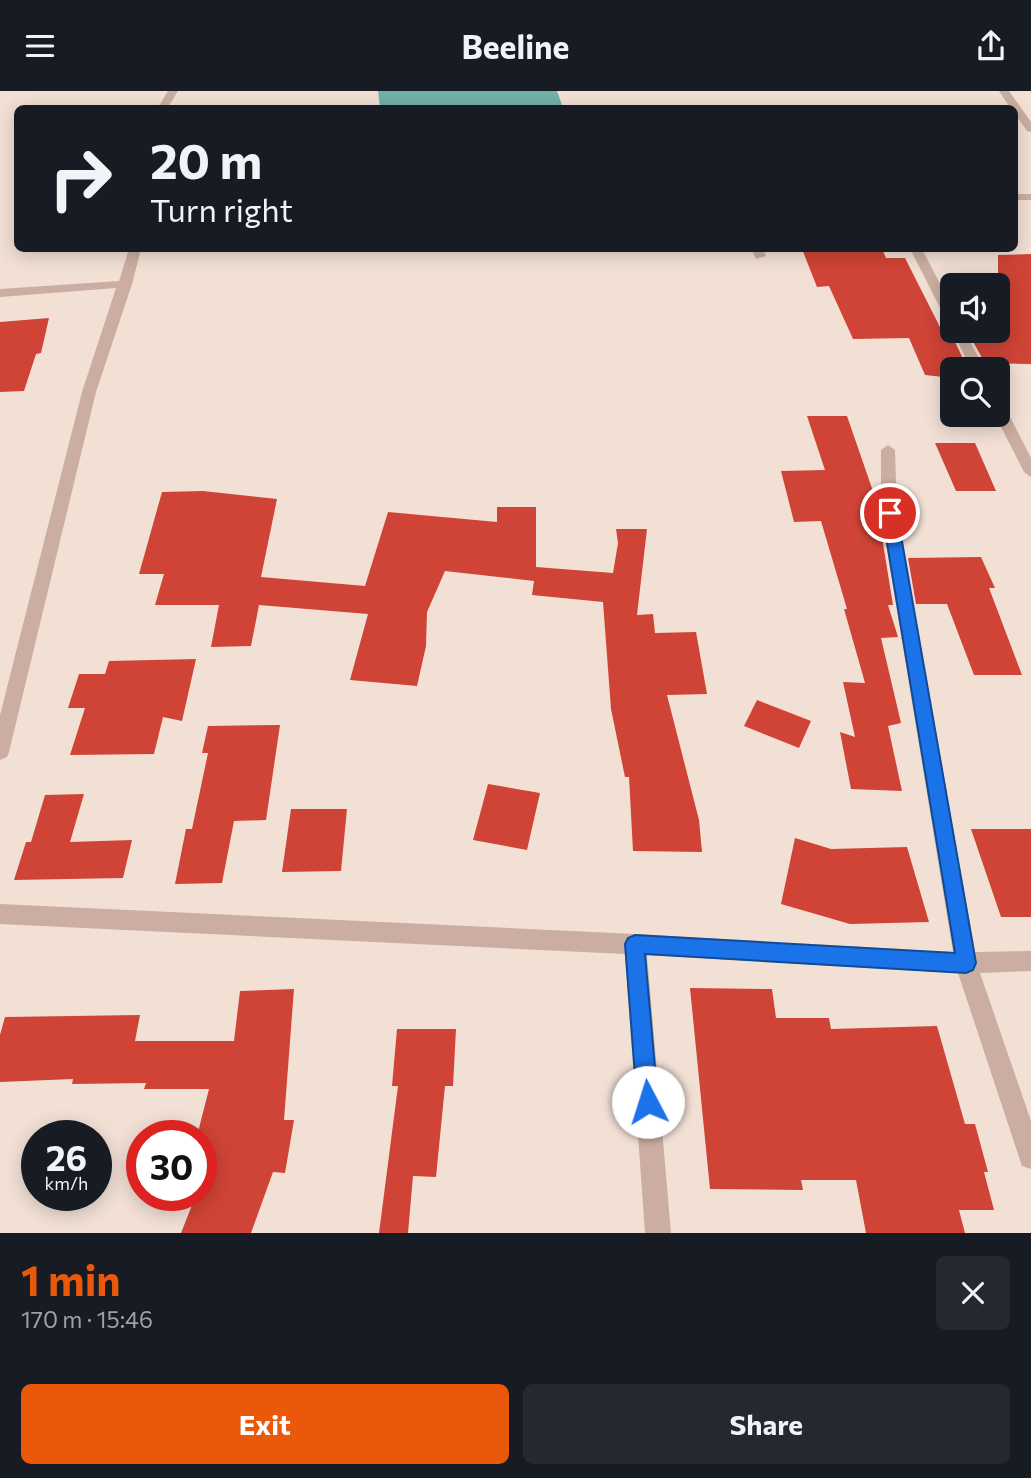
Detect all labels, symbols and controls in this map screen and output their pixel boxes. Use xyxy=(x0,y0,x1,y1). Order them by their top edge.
text: Beeline xyxy=(462,26,569,66)
icon: menu xyxy=(21,27,59,65)
icon: share xyxy=(972,27,1010,65)
text: 20 m xyxy=(150,129,262,189)
icon: right xyxy=(35,133,126,224)
text: Turn right xyxy=(150,189,293,229)
map controls xyxy=(940,273,1010,427)
button: sound xyxy=(940,273,1010,343)
button: search xyxy=(940,357,1010,427)
pin xyxy=(860,483,920,543)
icon: arrive xyxy=(871,494,909,532)
position arrow xyxy=(611,1065,685,1139)
speed limit sign: 30 xyxy=(126,1120,217,1211)
text: 26 xyxy=(46,1135,87,1178)
text: km/h xyxy=(45,1172,88,1194)
text: 1 min xyxy=(21,1253,121,1305)
button: close xyxy=(936,1256,1010,1330)
text: 170 m · 15:46 xyxy=(21,1305,153,1333)
button: Exit xyxy=(21,1384,509,1464)
button: Share xyxy=(523,1384,1010,1464)

